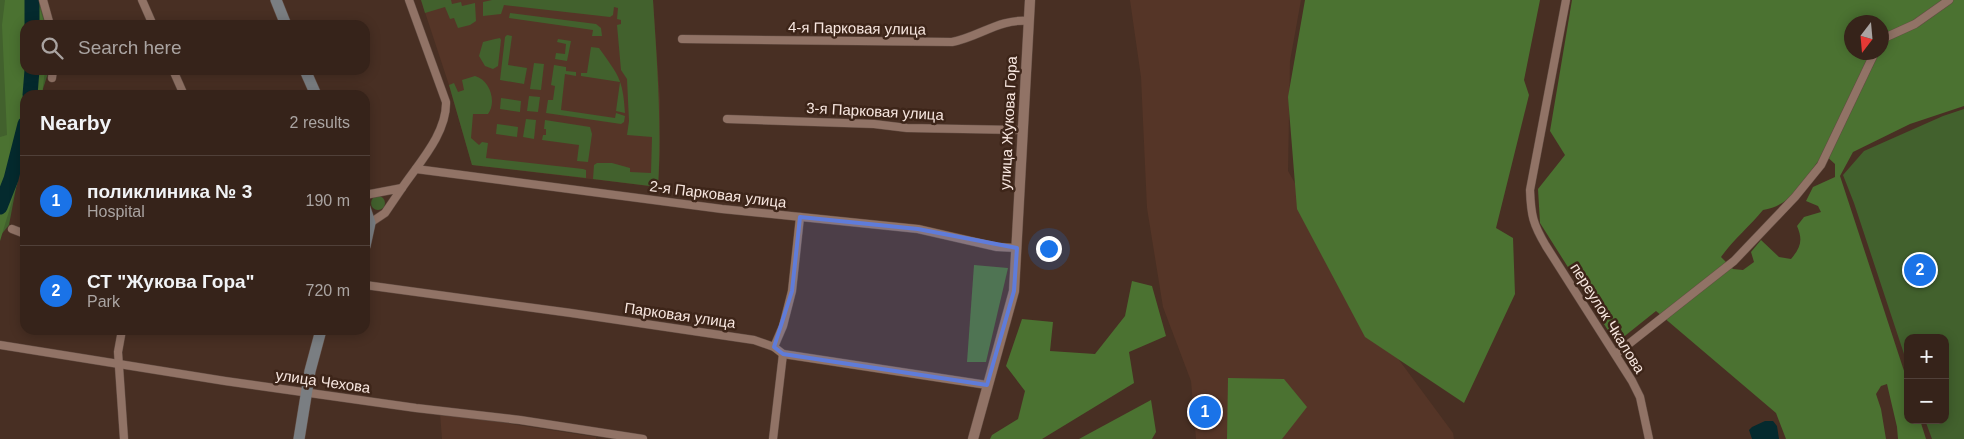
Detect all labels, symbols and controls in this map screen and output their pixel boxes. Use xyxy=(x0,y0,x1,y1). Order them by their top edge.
north arrow xyxy=(1844,15,1889,60)
street label: 4-я Парковая улица xyxy=(788,18,927,38)
search box xyxy=(20,20,370,75)
icon: search xyxy=(38,34,66,62)
text: Search here xyxy=(78,37,182,58)
street label: улица Жукова Гора xyxy=(996,55,1020,190)
street label: 3-я Парковая улица xyxy=(806,99,945,123)
text: Nearby xyxy=(40,111,111,134)
text: 2 results xyxy=(290,114,350,131)
street label: 2-я Парковая улица xyxy=(649,177,788,211)
text: поликлиника № 3 xyxy=(87,181,252,202)
text: 1 xyxy=(52,192,60,209)
text: 190 m xyxy=(306,192,350,209)
text: Hospital xyxy=(87,203,145,220)
your location xyxy=(1036,236,1062,262)
pin: 2 xyxy=(1904,251,1936,289)
street label: переулок Чкалова xyxy=(1567,260,1649,377)
text: СТ "Жукова Гора" xyxy=(87,271,255,292)
text: 2 xyxy=(52,282,60,299)
text: 720 m xyxy=(306,282,350,299)
text: Park xyxy=(87,293,120,310)
street label: Парковая улица xyxy=(623,299,737,331)
map controls xyxy=(1904,334,1949,424)
button: + xyxy=(1904,334,1949,379)
street label: улица Чехова xyxy=(275,366,372,396)
button: − xyxy=(1904,379,1949,424)
pin: 1 xyxy=(1189,393,1221,431)

